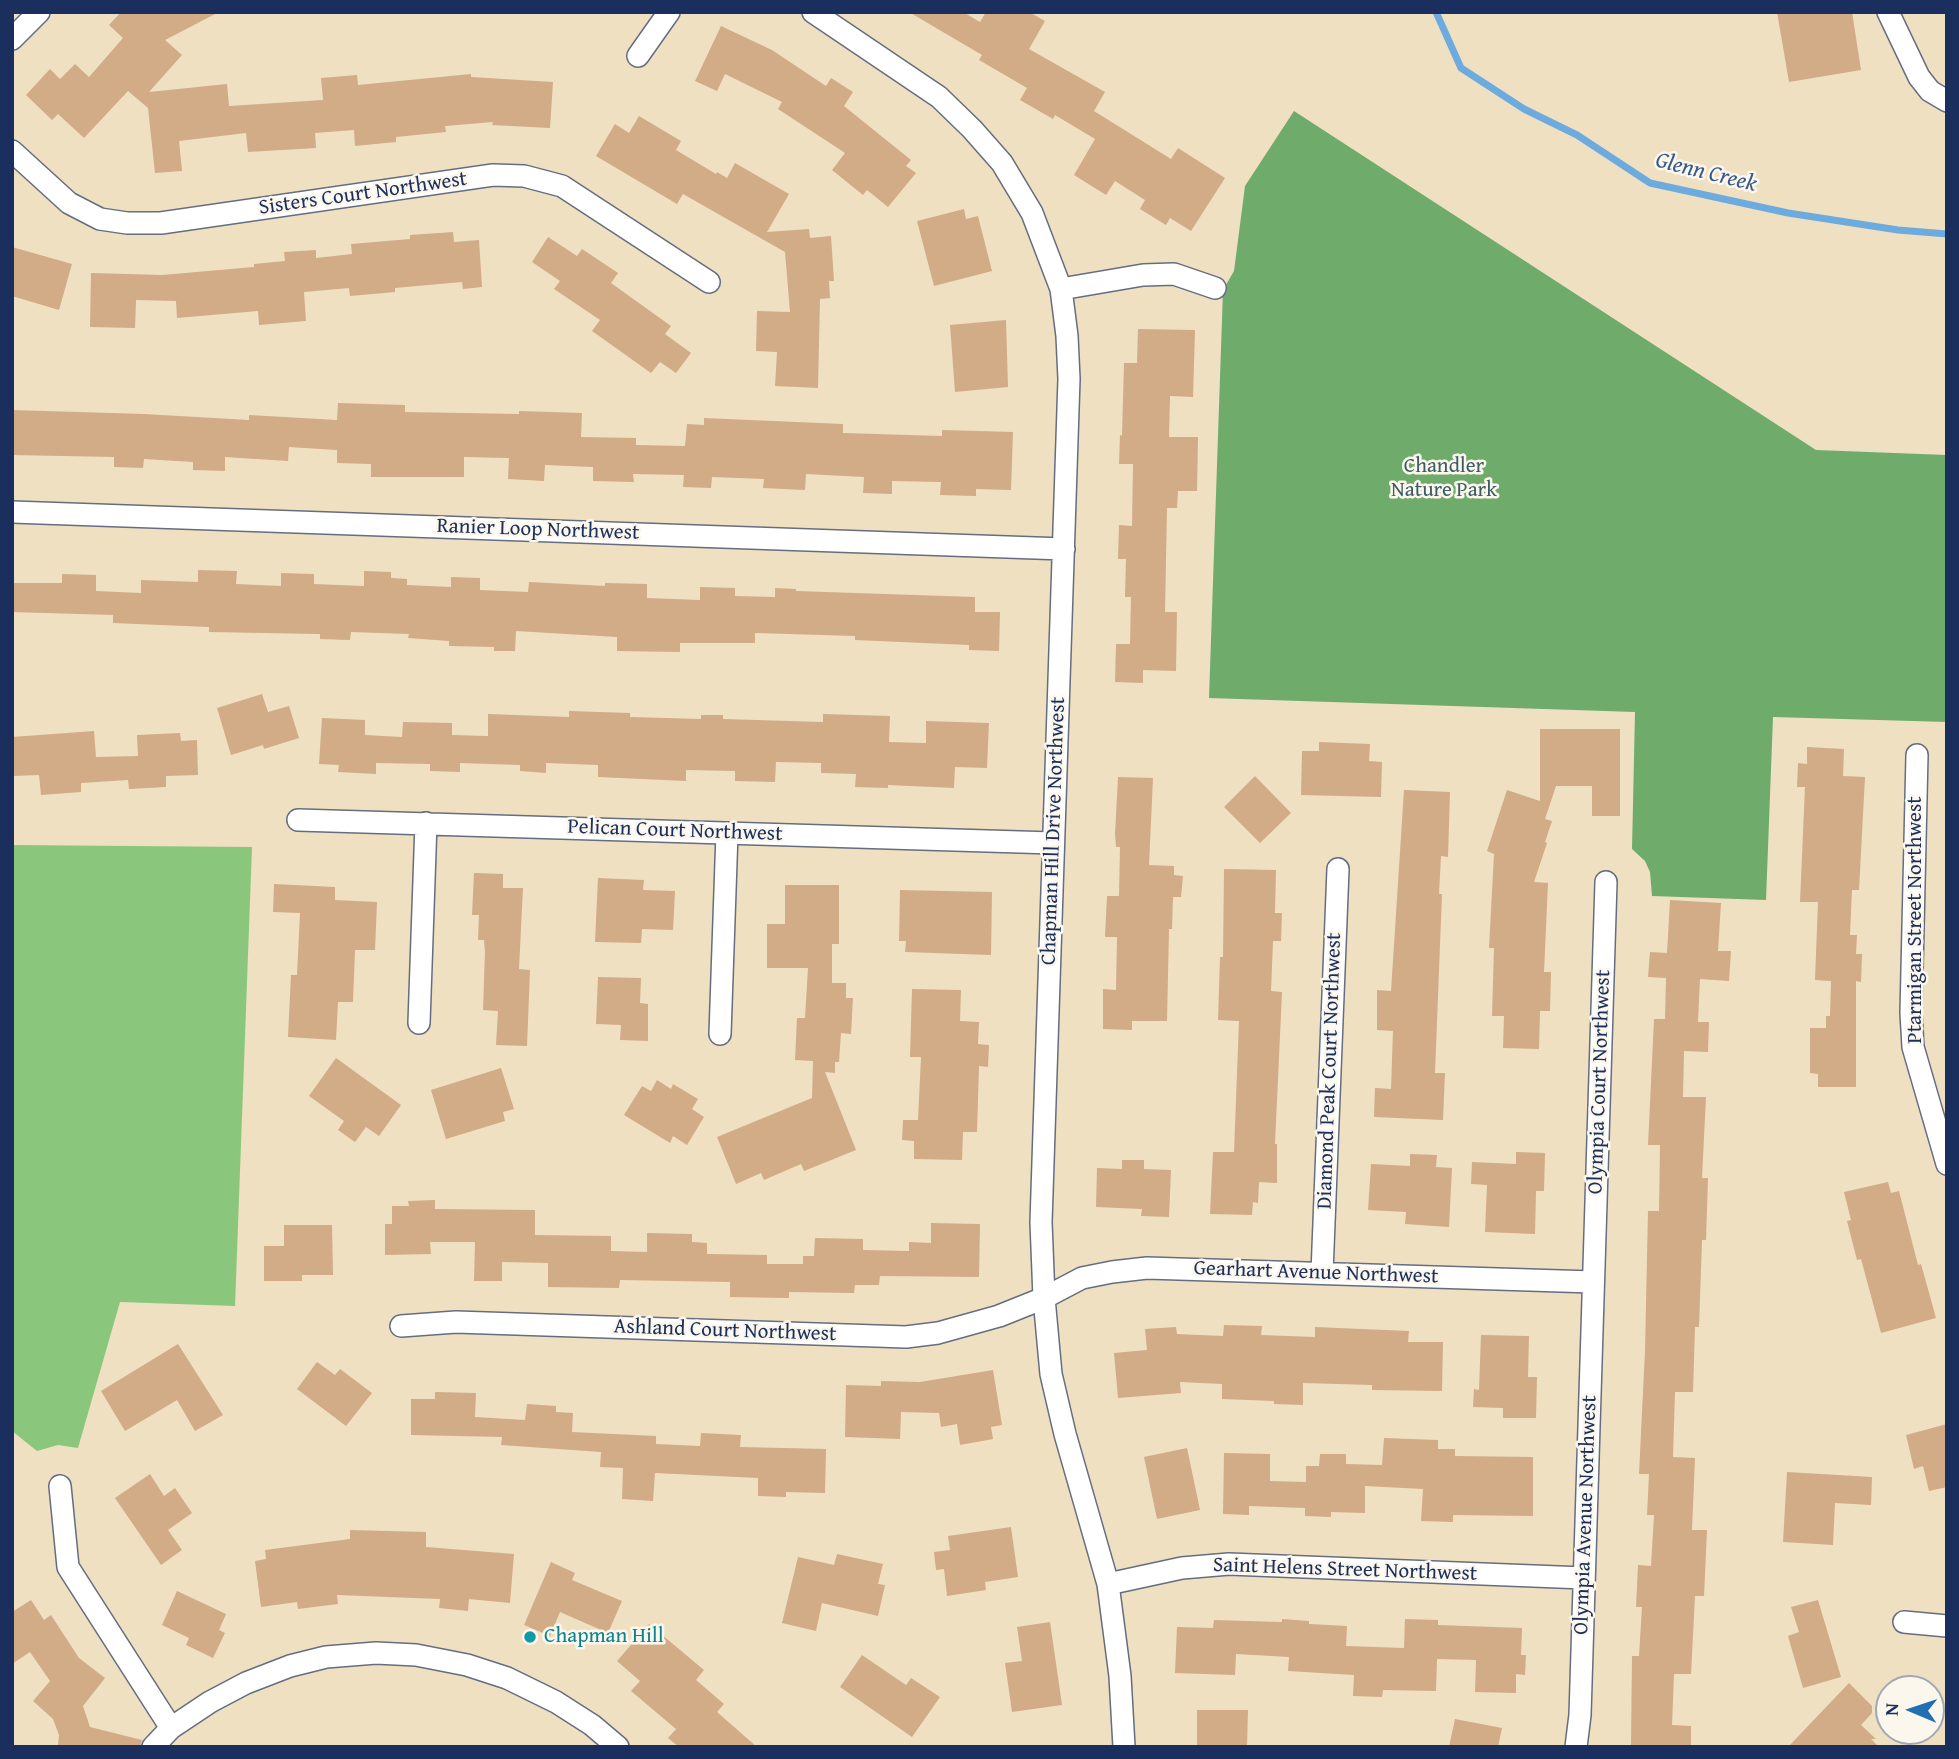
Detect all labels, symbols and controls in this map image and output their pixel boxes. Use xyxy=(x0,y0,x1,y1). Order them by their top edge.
water label: Glenn Creek xyxy=(1653,147,1759,199)
street label: Sisters Court Northwest xyxy=(257,167,469,221)
park label: Chandler Nature Park xyxy=(1391,454,1497,504)
street label: Ranier Loop Northwest xyxy=(436,514,640,546)
street label: Chapman Hill Drive Northwest xyxy=(1037,696,1071,966)
street label: Ptarmigan Street Northwest xyxy=(1903,796,1929,1044)
street label: Pelican Court Northwest xyxy=(567,815,783,847)
street label: Diamond Peak Court Northwest xyxy=(1313,932,1347,1210)
street label: Olympia Court Northwest xyxy=(1583,969,1617,1195)
street label: Gearhart Avenue Northwest xyxy=(1193,1256,1439,1290)
street label: Ashland Court Northwest xyxy=(613,1315,837,1347)
street label: Olympia Avenue Northwest xyxy=(1569,1395,1603,1635)
street label: Saint Helens Street Northwest xyxy=(1212,1553,1478,1587)
place label: Chapman Hill xyxy=(544,1624,664,1650)
marker: Chapman Hill xyxy=(522,1629,538,1645)
north arrow xyxy=(1875,1675,1945,1745)
text: N xyxy=(1877,1703,1905,1716)

